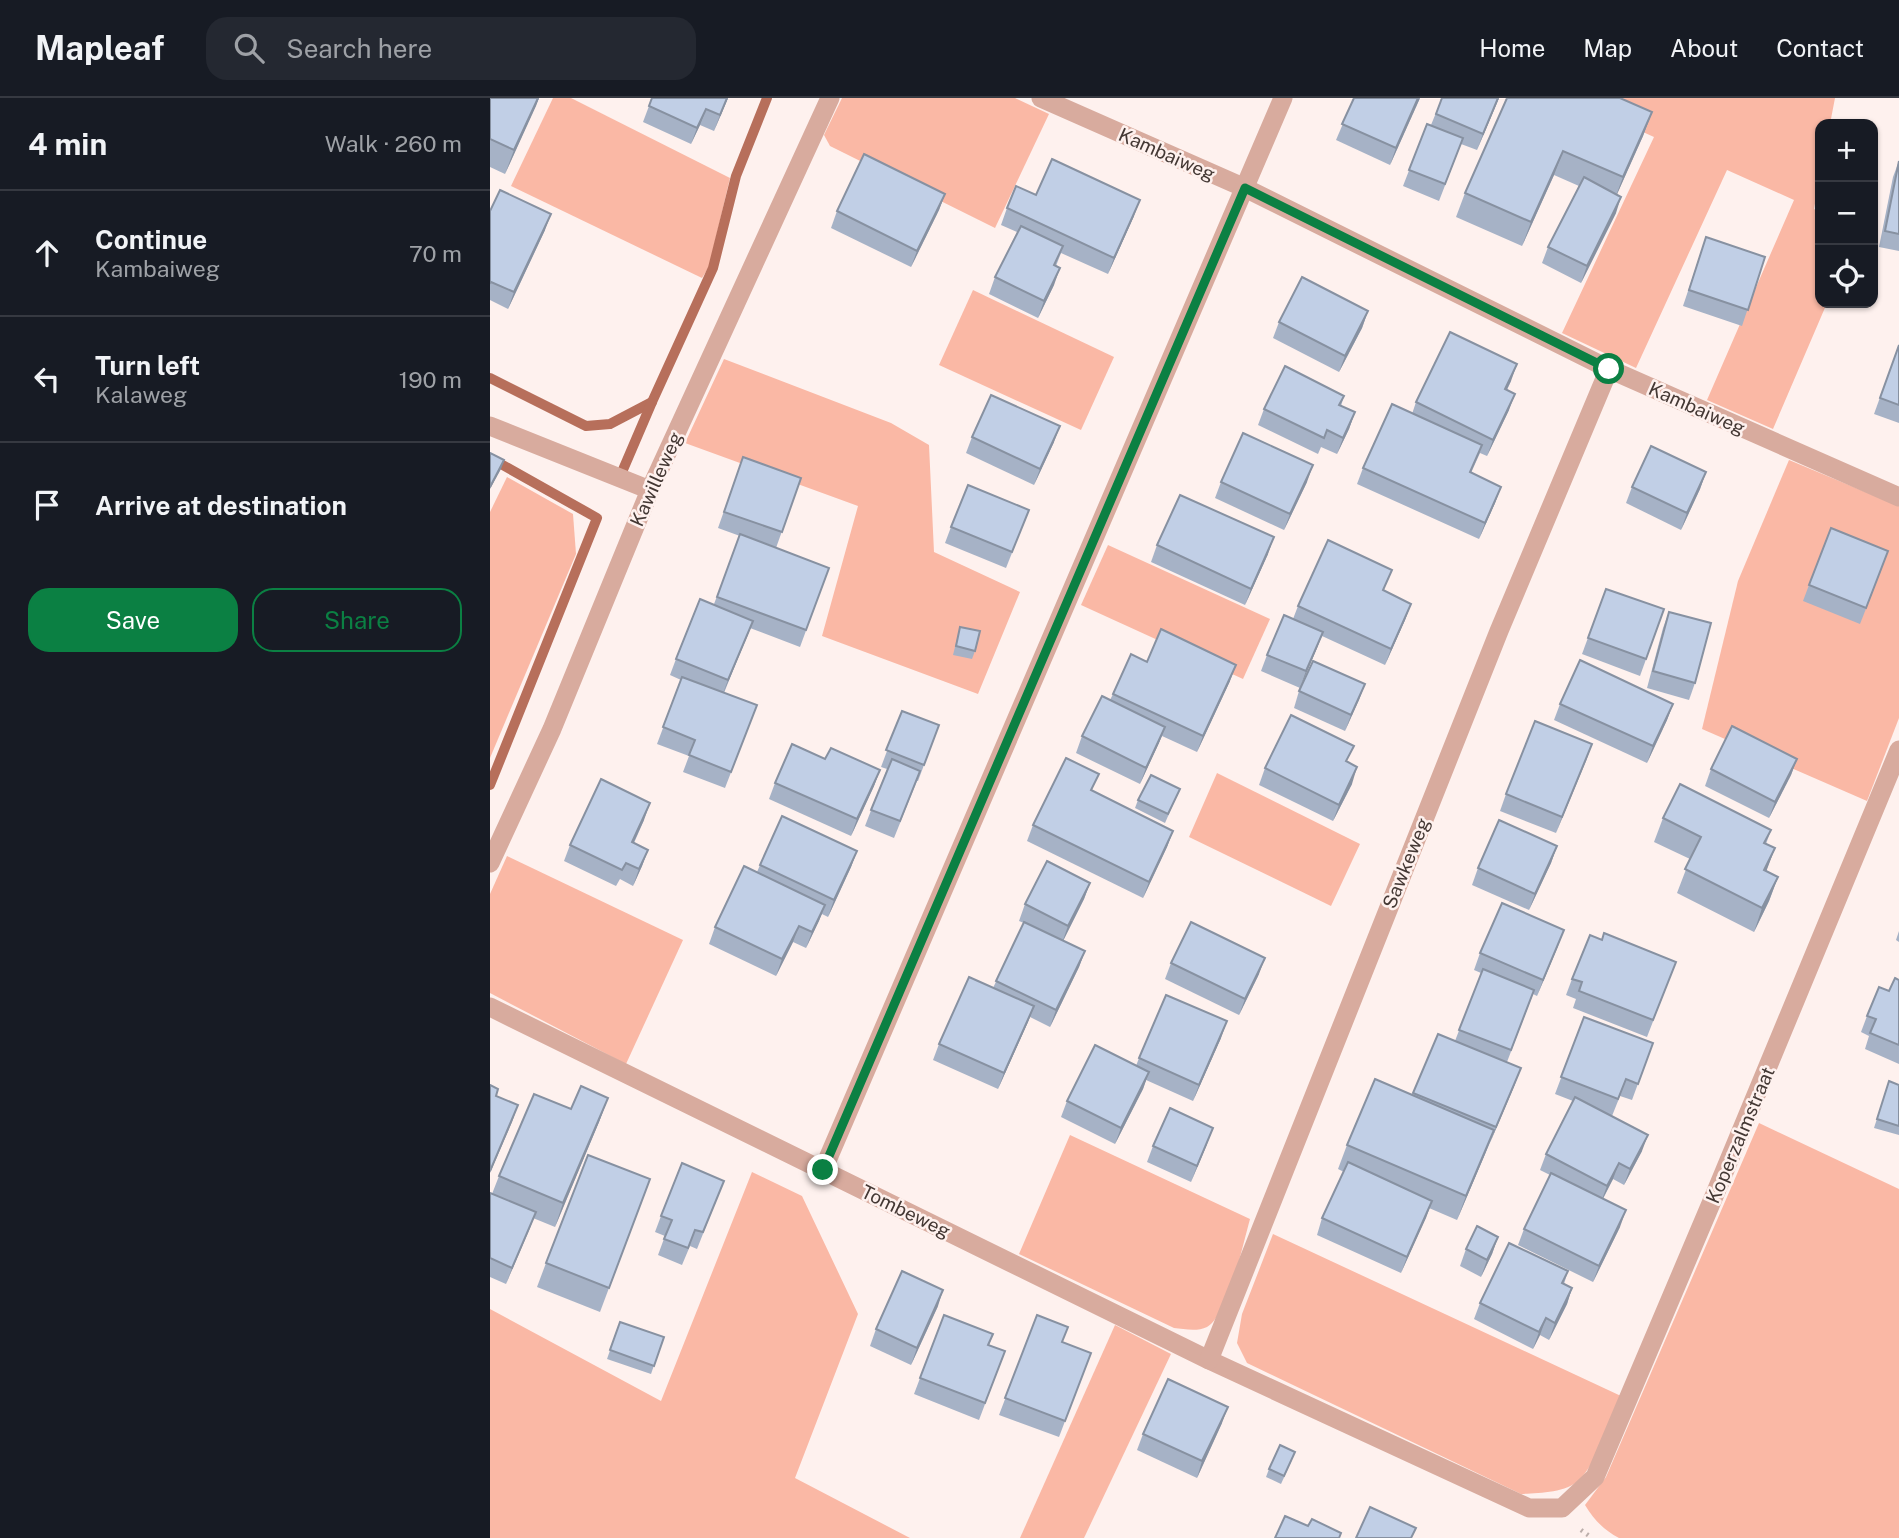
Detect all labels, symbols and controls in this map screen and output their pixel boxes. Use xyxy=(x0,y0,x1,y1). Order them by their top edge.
search box xyxy=(206,17,696,80)
text: Mapleaf xyxy=(35,29,164,67)
icon: search xyxy=(230,29,268,67)
text: Search here xyxy=(286,33,432,64)
text: Home xyxy=(1479,34,1545,62)
text: Map xyxy=(1583,34,1632,62)
text: About xyxy=(1670,34,1738,62)
text: Contact xyxy=(1776,34,1864,62)
map controls xyxy=(1815,119,1878,308)
button: + xyxy=(1815,119,1878,182)
street label: Kambaiweg xyxy=(1115,123,1219,185)
text: 4 min xyxy=(28,126,107,162)
text: Walk · 260 m xyxy=(325,130,462,157)
button: − xyxy=(1815,182,1878,245)
text: Continue xyxy=(95,224,207,255)
icon: ahead xyxy=(28,234,66,272)
text: 70 m xyxy=(409,240,462,267)
button: locate xyxy=(1815,245,1878,308)
text: Kambaiweg xyxy=(95,255,220,282)
text: Turn left xyxy=(95,350,200,381)
route start xyxy=(1593,353,1624,384)
icon: left xyxy=(28,360,66,398)
text: 190 m xyxy=(399,366,462,393)
street label: Kambaiweg xyxy=(1645,377,1749,439)
text: Kalaweg xyxy=(95,381,187,408)
street label: Kawilleweg xyxy=(625,428,687,530)
icon: arrive xyxy=(28,486,66,524)
text: Arrive at destination xyxy=(95,490,347,521)
button: Save xyxy=(28,588,238,652)
button: Share xyxy=(252,588,462,652)
street label: Sawkeweg xyxy=(1378,814,1434,911)
street label: Koperzalmstraat xyxy=(1701,1063,1779,1207)
route end xyxy=(807,1154,838,1185)
street label: Tombeweg xyxy=(858,1180,954,1242)

